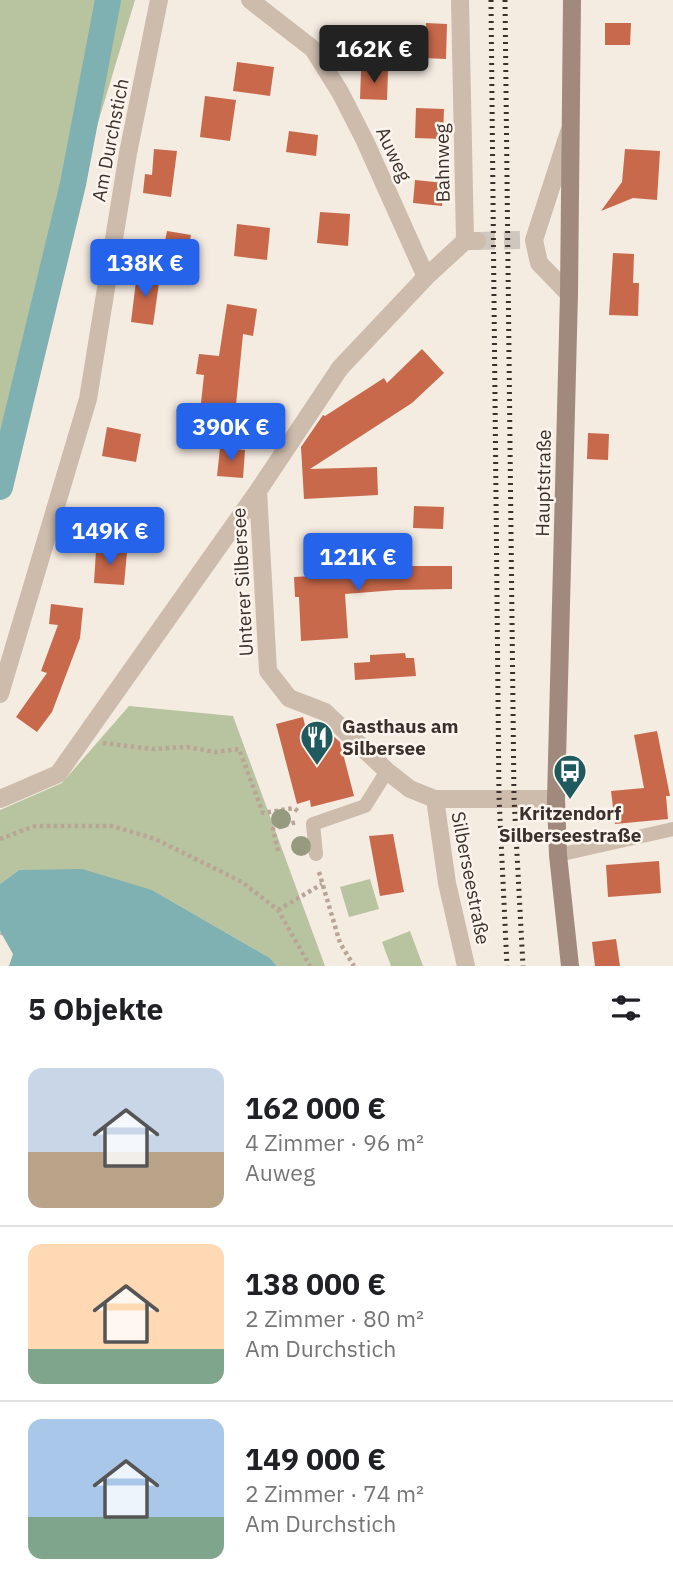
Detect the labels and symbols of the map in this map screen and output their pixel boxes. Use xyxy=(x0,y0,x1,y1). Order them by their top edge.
pin: 162K € xyxy=(317,25,431,85)
street label: Am Durchstich xyxy=(86,76,134,204)
street label: Auweg xyxy=(371,123,417,185)
street label: Bahnweg xyxy=(429,123,455,203)
pin: 138K € xyxy=(88,240,202,299)
pin: 390K € xyxy=(174,404,288,463)
street label: Hauptstraße xyxy=(530,429,556,537)
street label: Unterer Silbersee xyxy=(226,507,258,657)
pin: 149K € xyxy=(53,508,167,567)
pin: 121K € xyxy=(301,534,415,593)
place label: Gasthaus am Silbersee xyxy=(342,714,459,760)
restaurant icon: Gasthaus am Silbersee xyxy=(298,718,336,767)
bus stop icon: Kritzendorf Silberseestraße xyxy=(551,752,589,801)
place label: Kritzendorf Silberseestraße xyxy=(499,801,641,847)
street label: Silberseestraße xyxy=(446,809,496,947)

